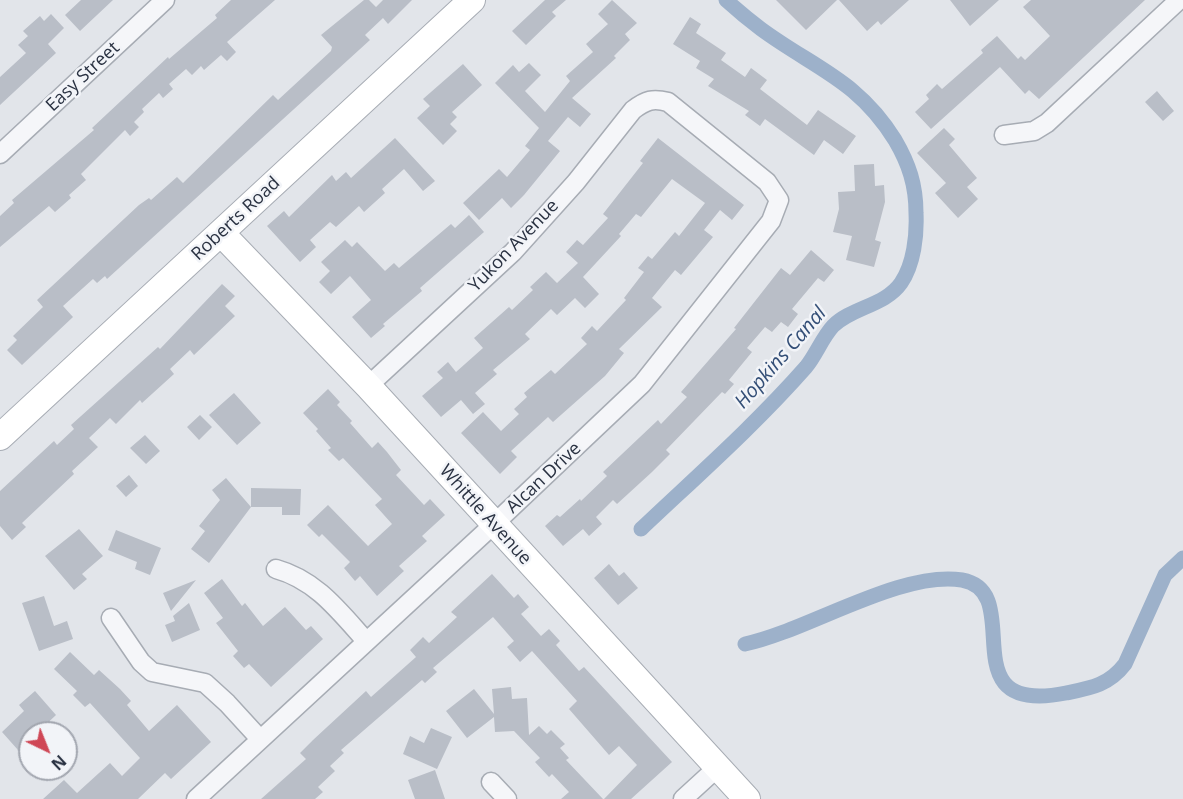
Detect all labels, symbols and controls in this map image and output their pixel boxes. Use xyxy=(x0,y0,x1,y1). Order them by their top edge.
street label: Easy Street xyxy=(42,38,124,116)
street label: Roberts Road xyxy=(187,173,285,265)
street label: Yukon Avenue xyxy=(465,195,563,297)
water label: Hopkins Canal xyxy=(730,302,832,414)
street label: Alcan Drive xyxy=(502,438,586,518)
street label: Whittle Avenue xyxy=(434,461,536,569)
north arrow xyxy=(18,721,78,781)
text: N xyxy=(47,750,71,775)

